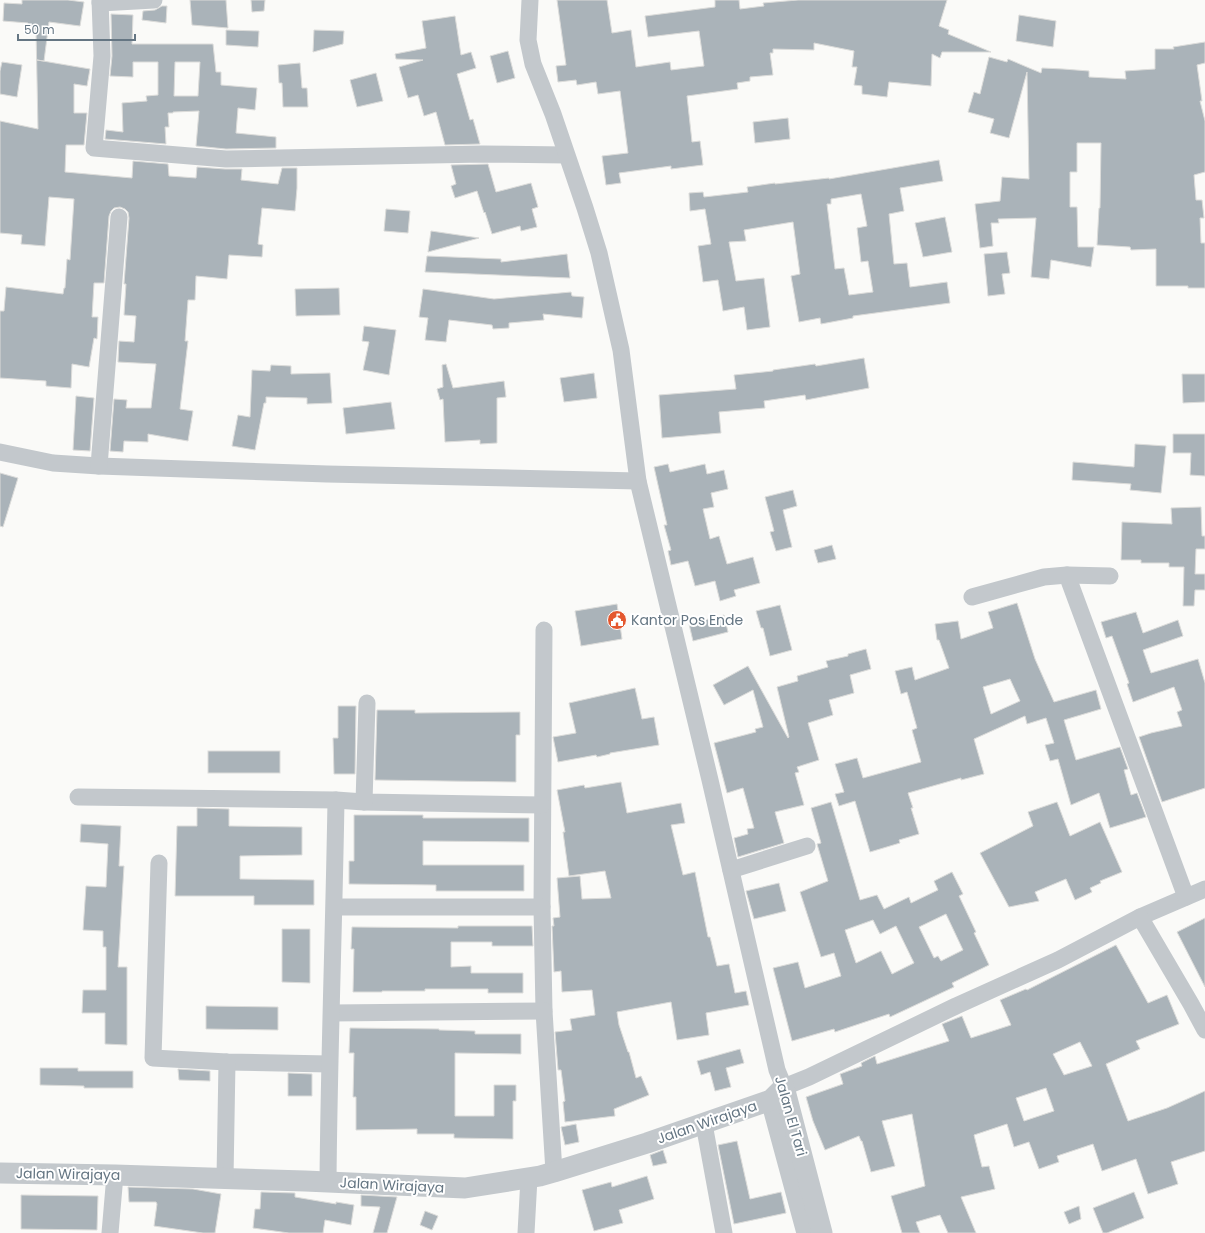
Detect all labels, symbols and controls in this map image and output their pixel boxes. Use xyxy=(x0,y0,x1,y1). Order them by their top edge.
scale bar xyxy=(18,16,135,42)
text: 50 m xyxy=(24,21,55,38)
public building icon: Kantor Pos Ende xyxy=(606,609,628,631)
place label: Kantor Pos Ende xyxy=(631,610,744,630)
street label: Jalan El Tari xyxy=(770,1074,812,1158)
street label: Jalan Wirajaya xyxy=(654,1096,760,1148)
street label: Jalan Wirajaya xyxy=(16,1163,120,1185)
street label: Jalan Wirajaya xyxy=(339,1172,445,1198)

